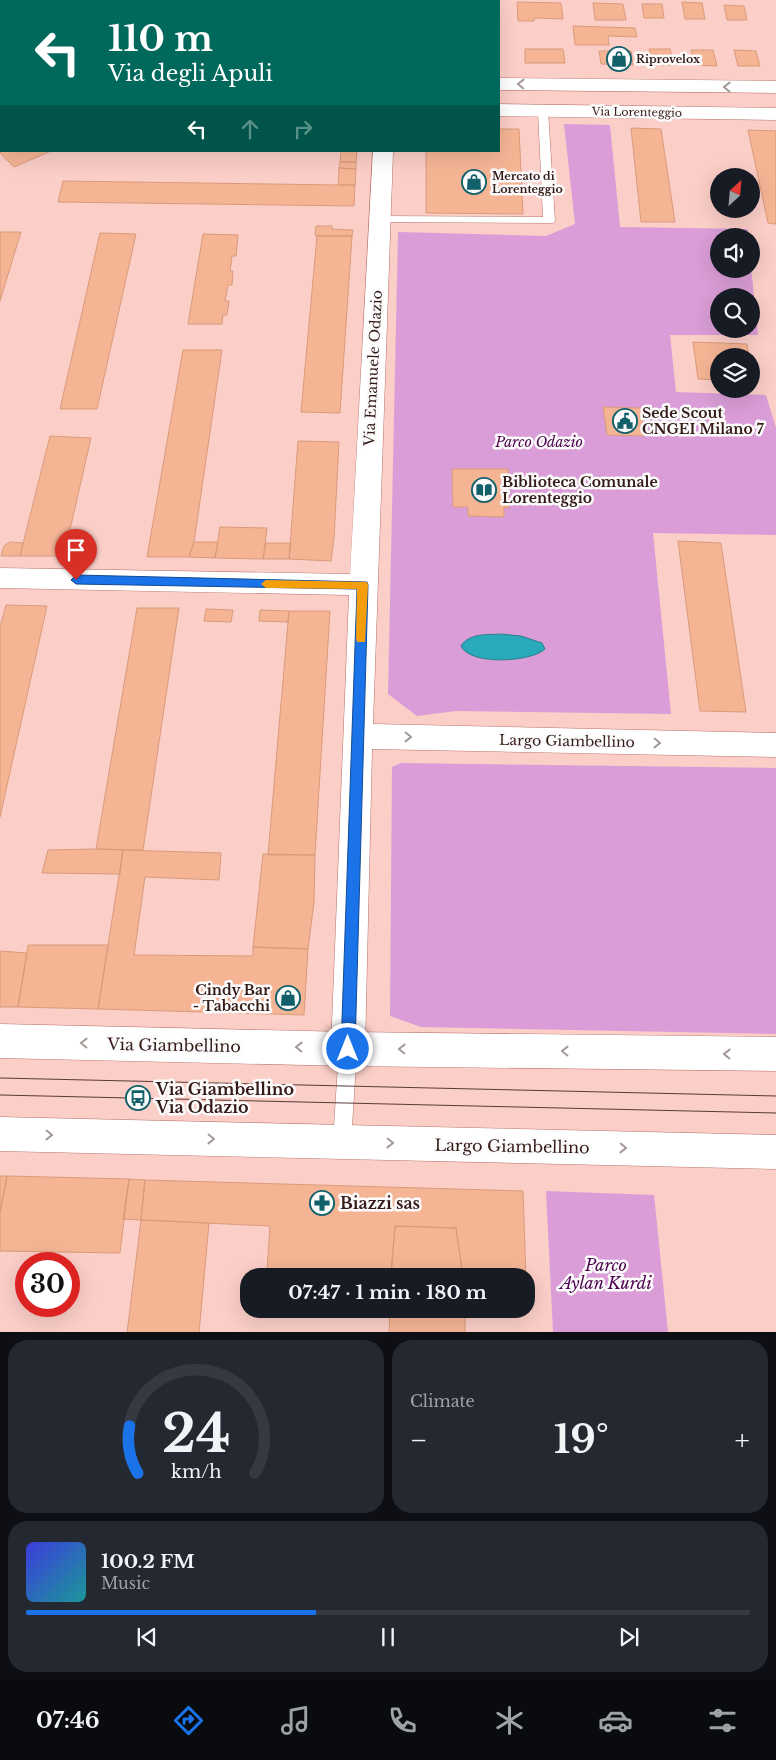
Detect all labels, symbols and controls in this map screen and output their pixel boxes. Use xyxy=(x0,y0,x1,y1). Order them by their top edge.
text: 110 m xyxy=(108,17,213,60)
icon: left xyxy=(25,20,90,85)
shop icon: Riprovelox xyxy=(606,46,632,72)
place label: Riprovelox xyxy=(636,52,701,66)
text: Via degli Apuli xyxy=(108,60,273,87)
one-way arrow xyxy=(517,79,525,90)
one-way arrow xyxy=(723,82,731,92)
street label: Via Lorenteggio xyxy=(591,104,682,120)
icon: left xyxy=(183,115,211,143)
icon: ahead xyxy=(236,115,264,143)
icon: right xyxy=(289,115,317,143)
north arrow xyxy=(710,168,760,218)
map controls xyxy=(710,168,760,398)
shop icon: Mercato di Lorenteggio xyxy=(461,169,487,195)
place label: Mercato di Lorenteggio xyxy=(492,169,563,196)
button: sound xyxy=(710,228,760,278)
button: search xyxy=(710,288,760,338)
street label: Via Emanuele Odazio xyxy=(360,290,386,447)
button: layers xyxy=(710,348,760,398)
place label: Sede Scout CNGEI Milano 7 xyxy=(642,404,764,438)
public building icon: Sede Scout CNGEI Milano 7 xyxy=(612,408,638,434)
park label: Parco Odazio xyxy=(494,433,583,451)
place label: Biblioteca Comunale Lorenteggio xyxy=(502,473,658,507)
library icon: Biblioteca Comunale Lorenteggio xyxy=(471,477,497,503)
pin xyxy=(55,529,97,580)
icon: arrive xyxy=(62,536,90,564)
street label: Largo Giambellino xyxy=(499,731,635,751)
one-way arrow xyxy=(404,732,412,743)
one-way arrow xyxy=(654,738,662,748)
place label: Cindy Bar - Tabacchi xyxy=(193,981,270,1015)
shop icon: Cindy Bar - Tabacchi xyxy=(275,985,301,1011)
position arrow xyxy=(321,1022,373,1074)
street label: Via Giambellino xyxy=(106,1034,241,1056)
one-way arrow xyxy=(80,1037,88,1048)
one-way arrow xyxy=(295,1042,303,1053)
one-way arrow xyxy=(398,1044,406,1054)
one-way arrow xyxy=(561,1046,569,1057)
one-way arrow xyxy=(723,1049,731,1059)
place label: Via Giambellino Via Odazio xyxy=(155,1079,294,1117)
bus stop icon: Via Giambellino Via Odazio xyxy=(125,1085,151,1111)
one-way arrow xyxy=(45,1130,53,1141)
one-way arrow xyxy=(208,1134,215,1144)
street label: Largo Giambellino xyxy=(434,1135,590,1157)
one-way arrow xyxy=(387,1138,395,1148)
one-way arrow xyxy=(620,1143,627,1153)
pharmacy icon: Biazzi sas xyxy=(309,1190,335,1216)
place label: Biazzi sas xyxy=(340,1193,420,1213)
speed limit sign: 30 xyxy=(15,1252,80,1317)
park label: Parco Aylan Kurdi xyxy=(558,1255,652,1293)
text: 07:47 · 1 min · 180 m xyxy=(288,1281,487,1304)
text: Climate xyxy=(410,1391,475,1411)
text: 24 xyxy=(162,1402,230,1466)
text: 19° xyxy=(554,1416,609,1463)
text: − xyxy=(410,1423,428,1458)
text: + xyxy=(735,1423,750,1458)
text: km/h xyxy=(171,1461,221,1483)
text: 100.2 FM xyxy=(101,1550,195,1573)
text: Music xyxy=(101,1573,150,1593)
icon: previous xyxy=(133,1623,161,1651)
icon: pause xyxy=(374,1623,402,1651)
icon: next xyxy=(615,1623,643,1651)
icon: directions xyxy=(171,1703,206,1738)
icon: music xyxy=(278,1703,313,1738)
icon: phone xyxy=(385,1703,420,1738)
icon: climate xyxy=(492,1703,527,1738)
icon: car xyxy=(598,1703,633,1738)
icon: filters xyxy=(705,1703,740,1738)
text: 07:46 xyxy=(36,1707,100,1734)

